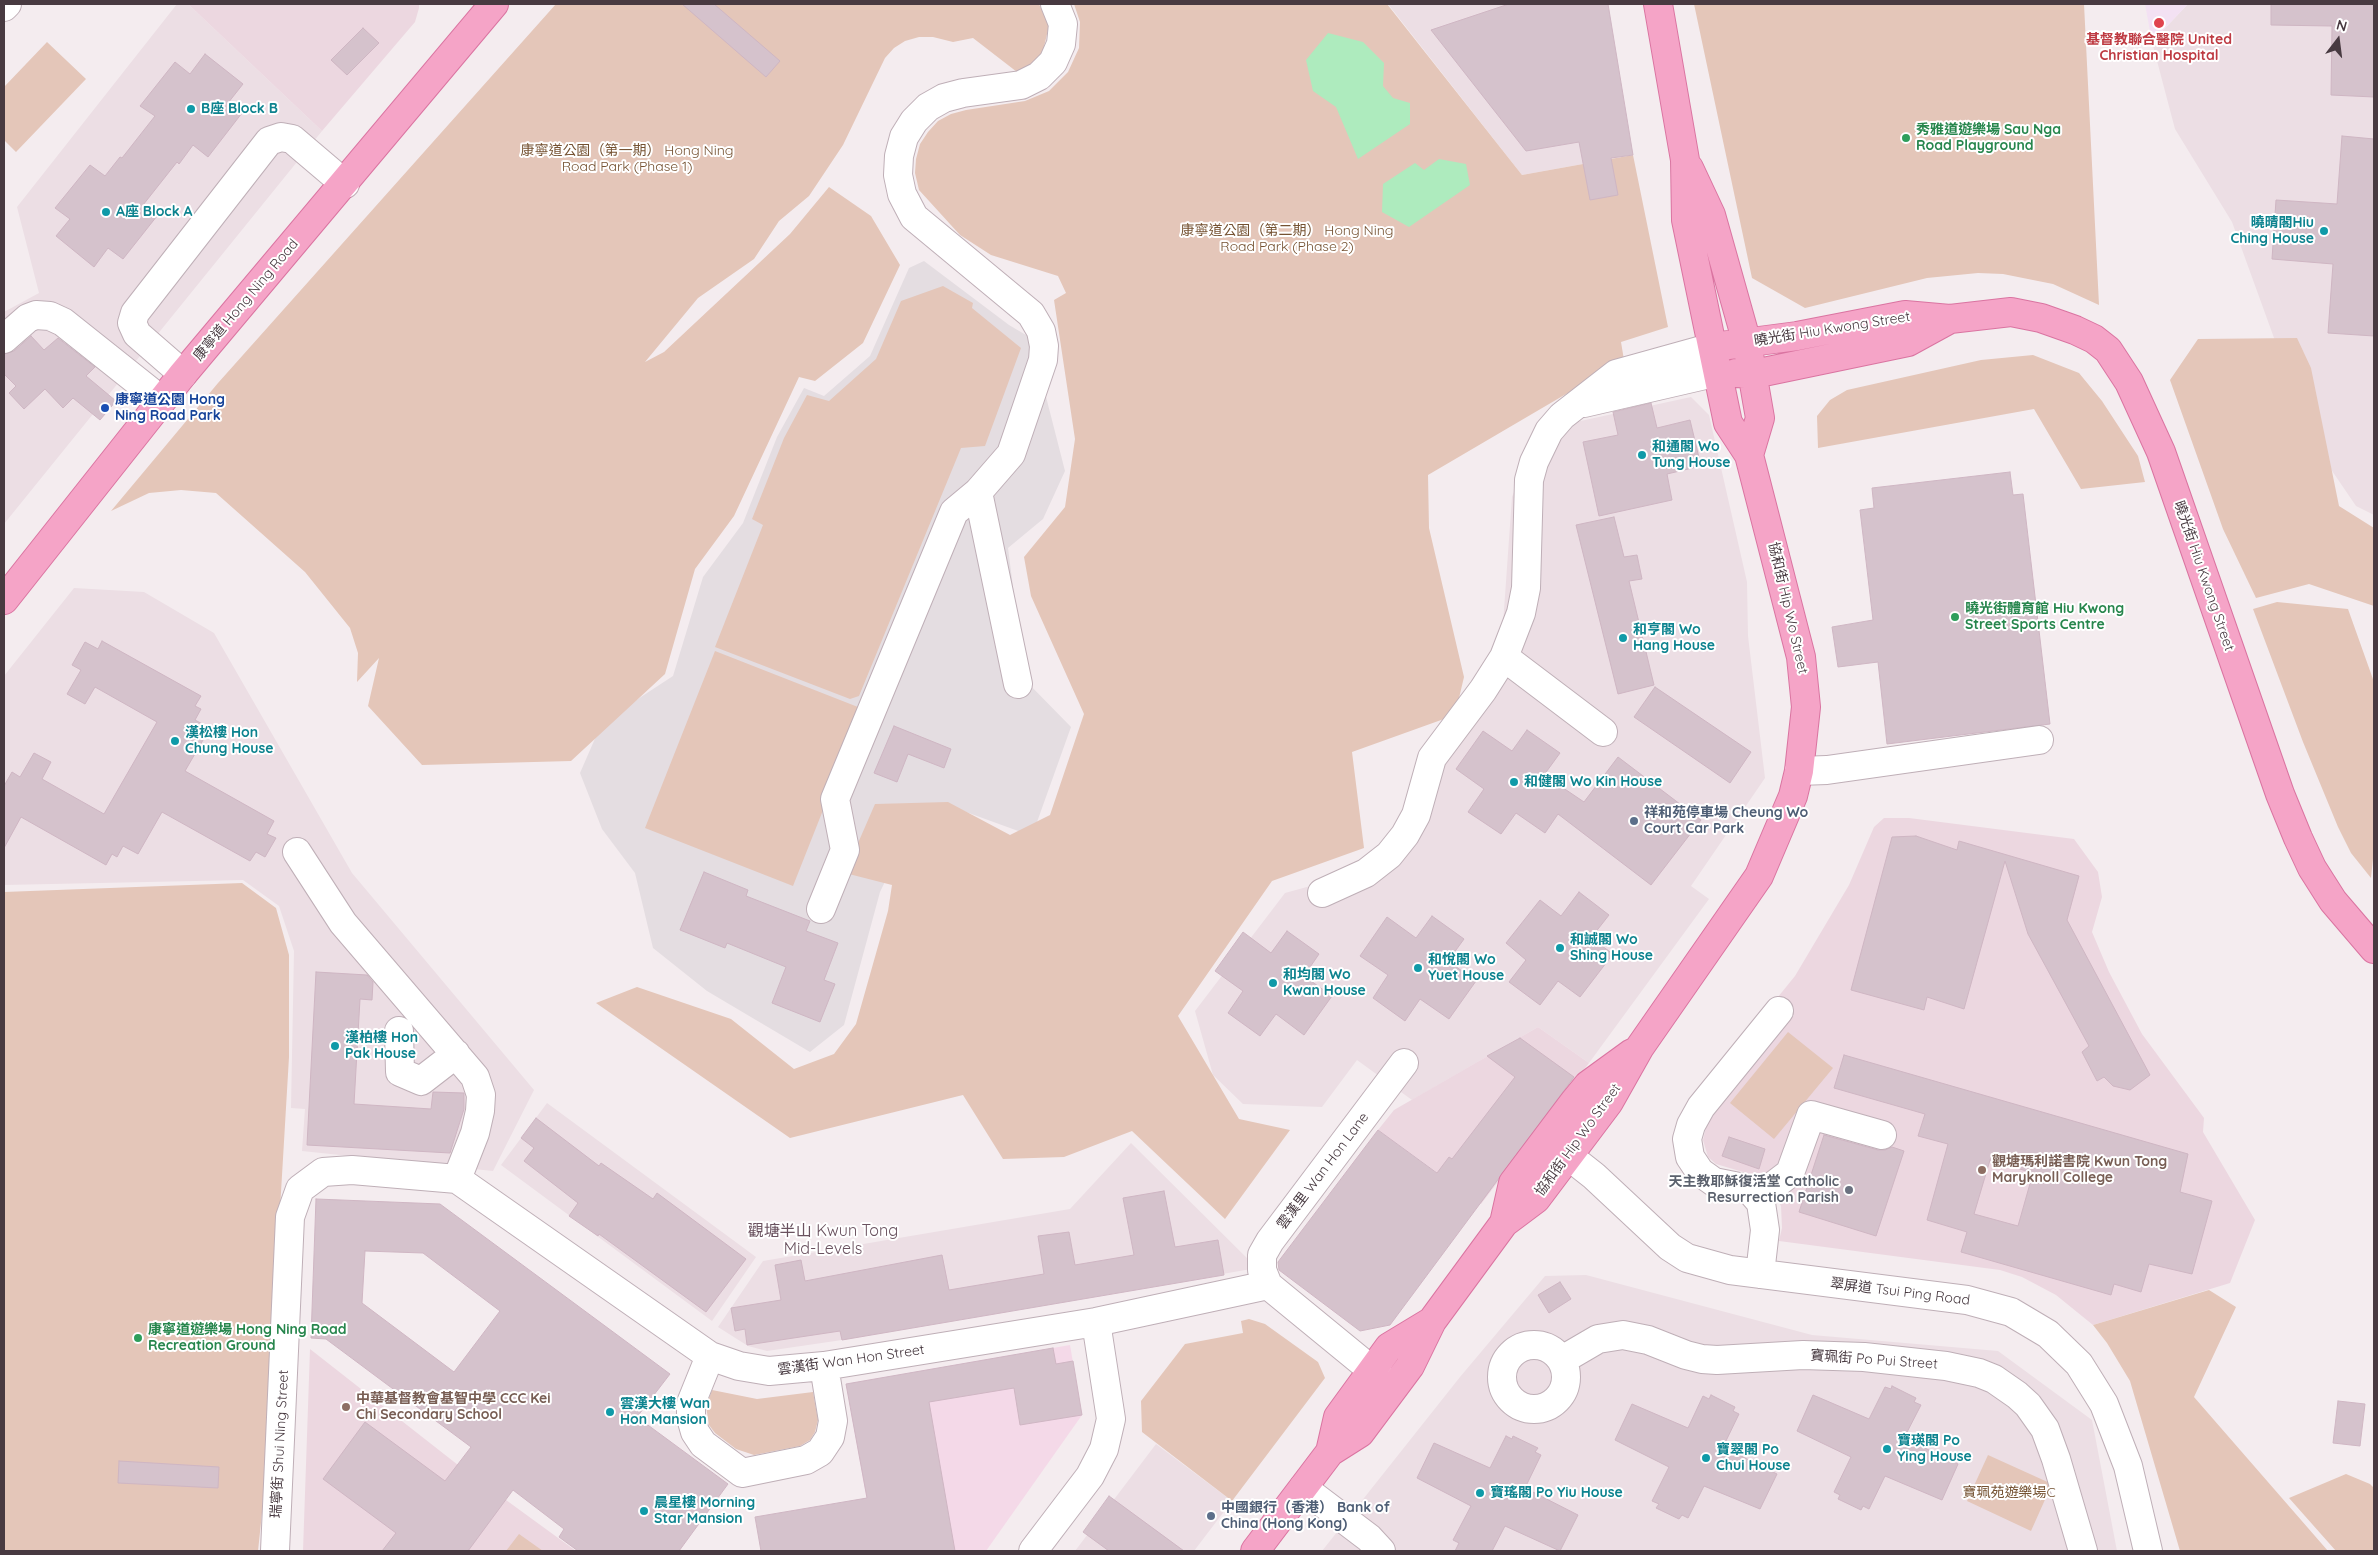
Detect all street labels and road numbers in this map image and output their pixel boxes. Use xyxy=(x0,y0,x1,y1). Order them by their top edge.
street label: 康寧道 Hong Ning Road xyxy=(190,236,302,364)
street label: 曉光街 Hiu Kwong Street xyxy=(1753,308,1911,350)
street label: 曉光街 Hiu Kwong Street xyxy=(2170,499,2238,653)
street label: 協和街 Hip Wo Street xyxy=(1765,540,1811,676)
street label: 協和街 Hip Wo Street xyxy=(1532,1080,1624,1200)
street label: 雲漢里 Wan Hon Lane xyxy=(1274,1109,1372,1233)
street label: 翠屏道 Tsui Ping Road xyxy=(1829,1275,1971,1309)
street label: 雲漢街 Wan Hon Street xyxy=(776,1341,926,1379)
street label: 寶珮街 Po Pui Street xyxy=(1810,1347,1938,1373)
street label: 瑞寧街 Shui Ning Street xyxy=(268,1369,292,1519)

